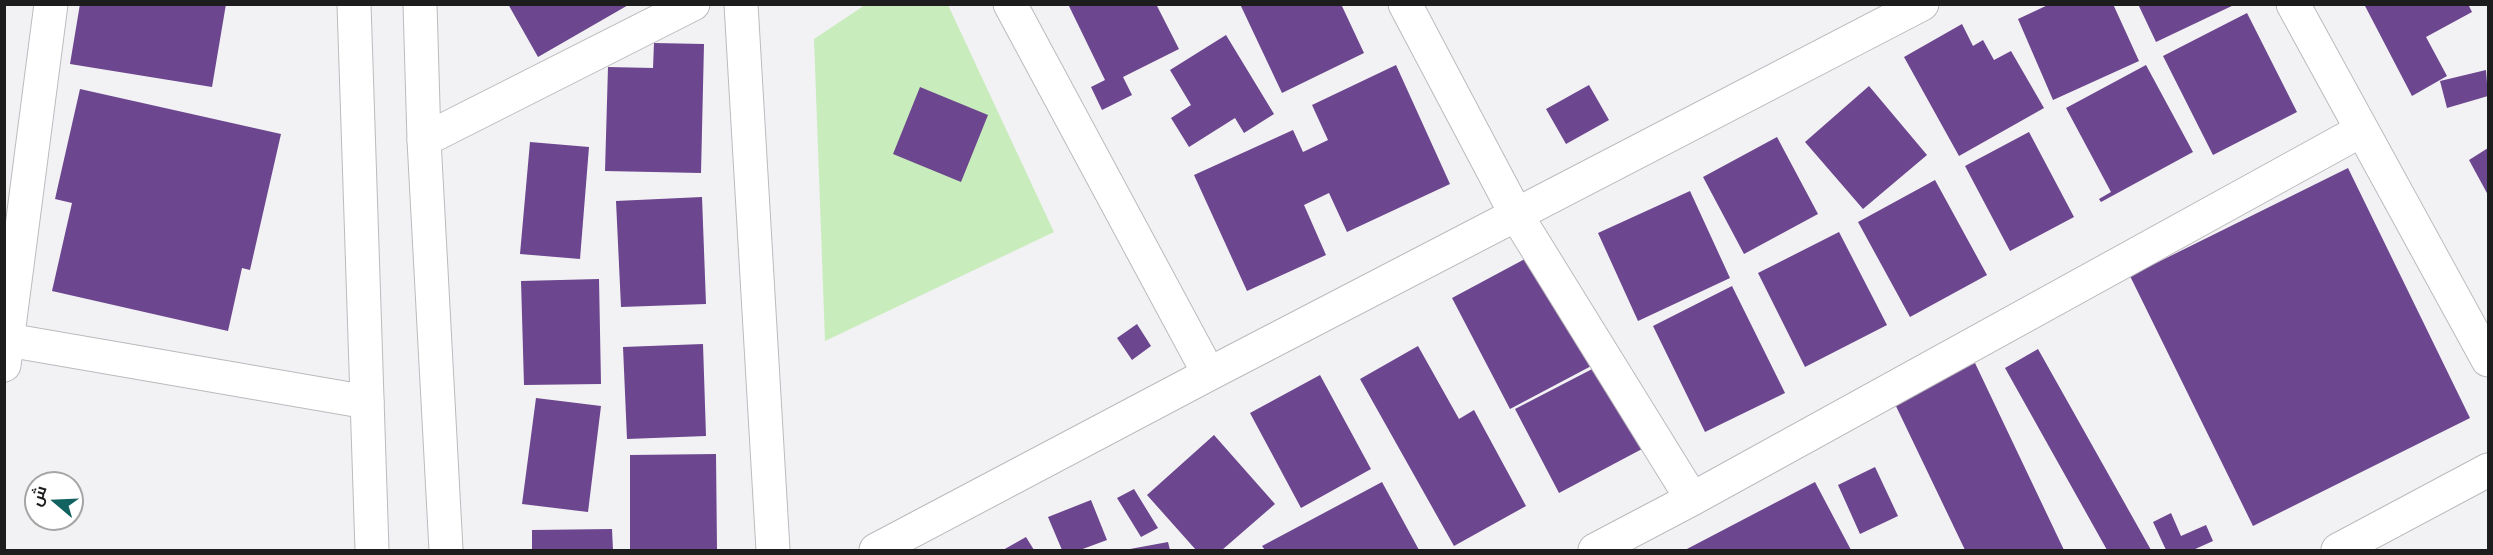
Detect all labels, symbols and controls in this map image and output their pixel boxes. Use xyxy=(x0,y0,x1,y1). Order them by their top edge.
north arrow xyxy=(24,471,84,531)
text: ش xyxy=(26,483,51,508)

